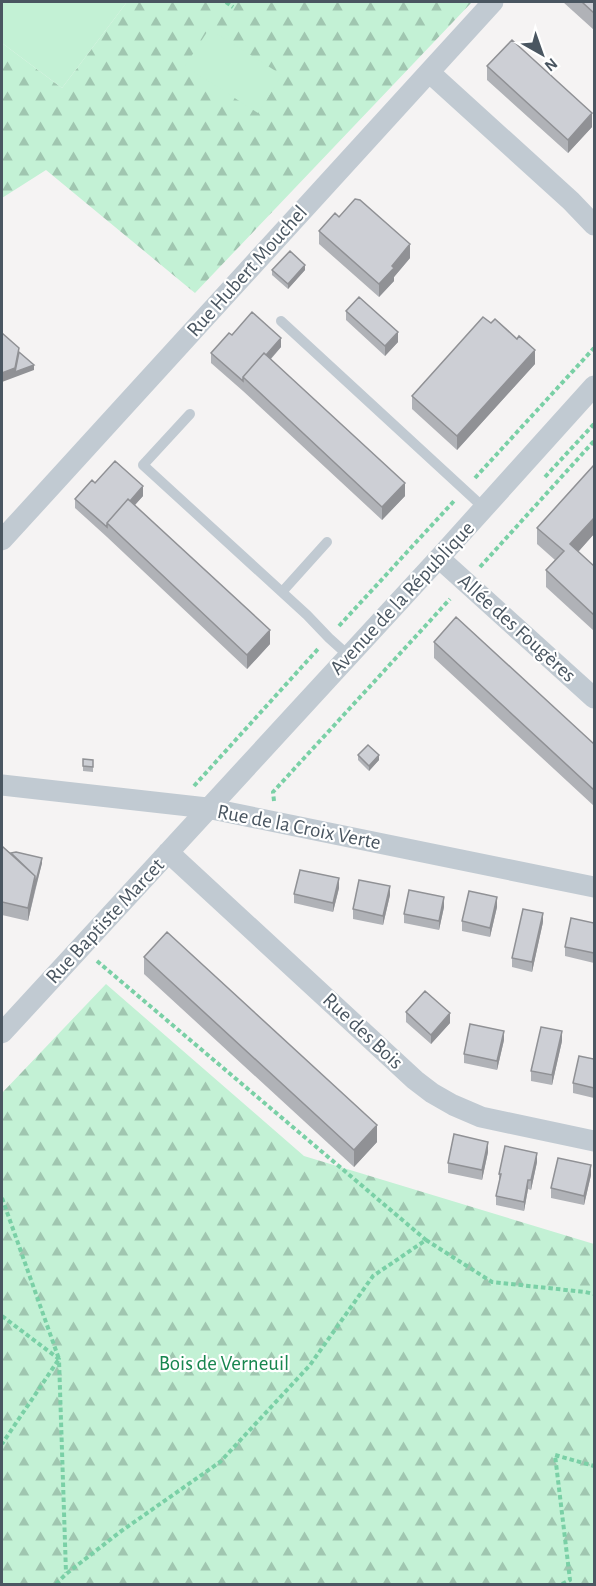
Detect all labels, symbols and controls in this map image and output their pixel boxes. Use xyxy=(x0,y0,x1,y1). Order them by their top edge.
north arrow xyxy=(512,24,572,84)
text: N xyxy=(542,55,560,74)
street label: Rue Hubert Mouchel xyxy=(183,201,311,341)
street label: Avenue de la République xyxy=(326,517,478,679)
street label: Allée des Fougères xyxy=(454,570,580,686)
street label: Rue de la Croix Verte xyxy=(215,801,383,853)
street label: Rue Baptiste Marcet xyxy=(42,854,168,988)
street label: Rue des Bois xyxy=(319,989,407,1073)
park label: Bois de Verneuil xyxy=(159,1353,289,1374)

